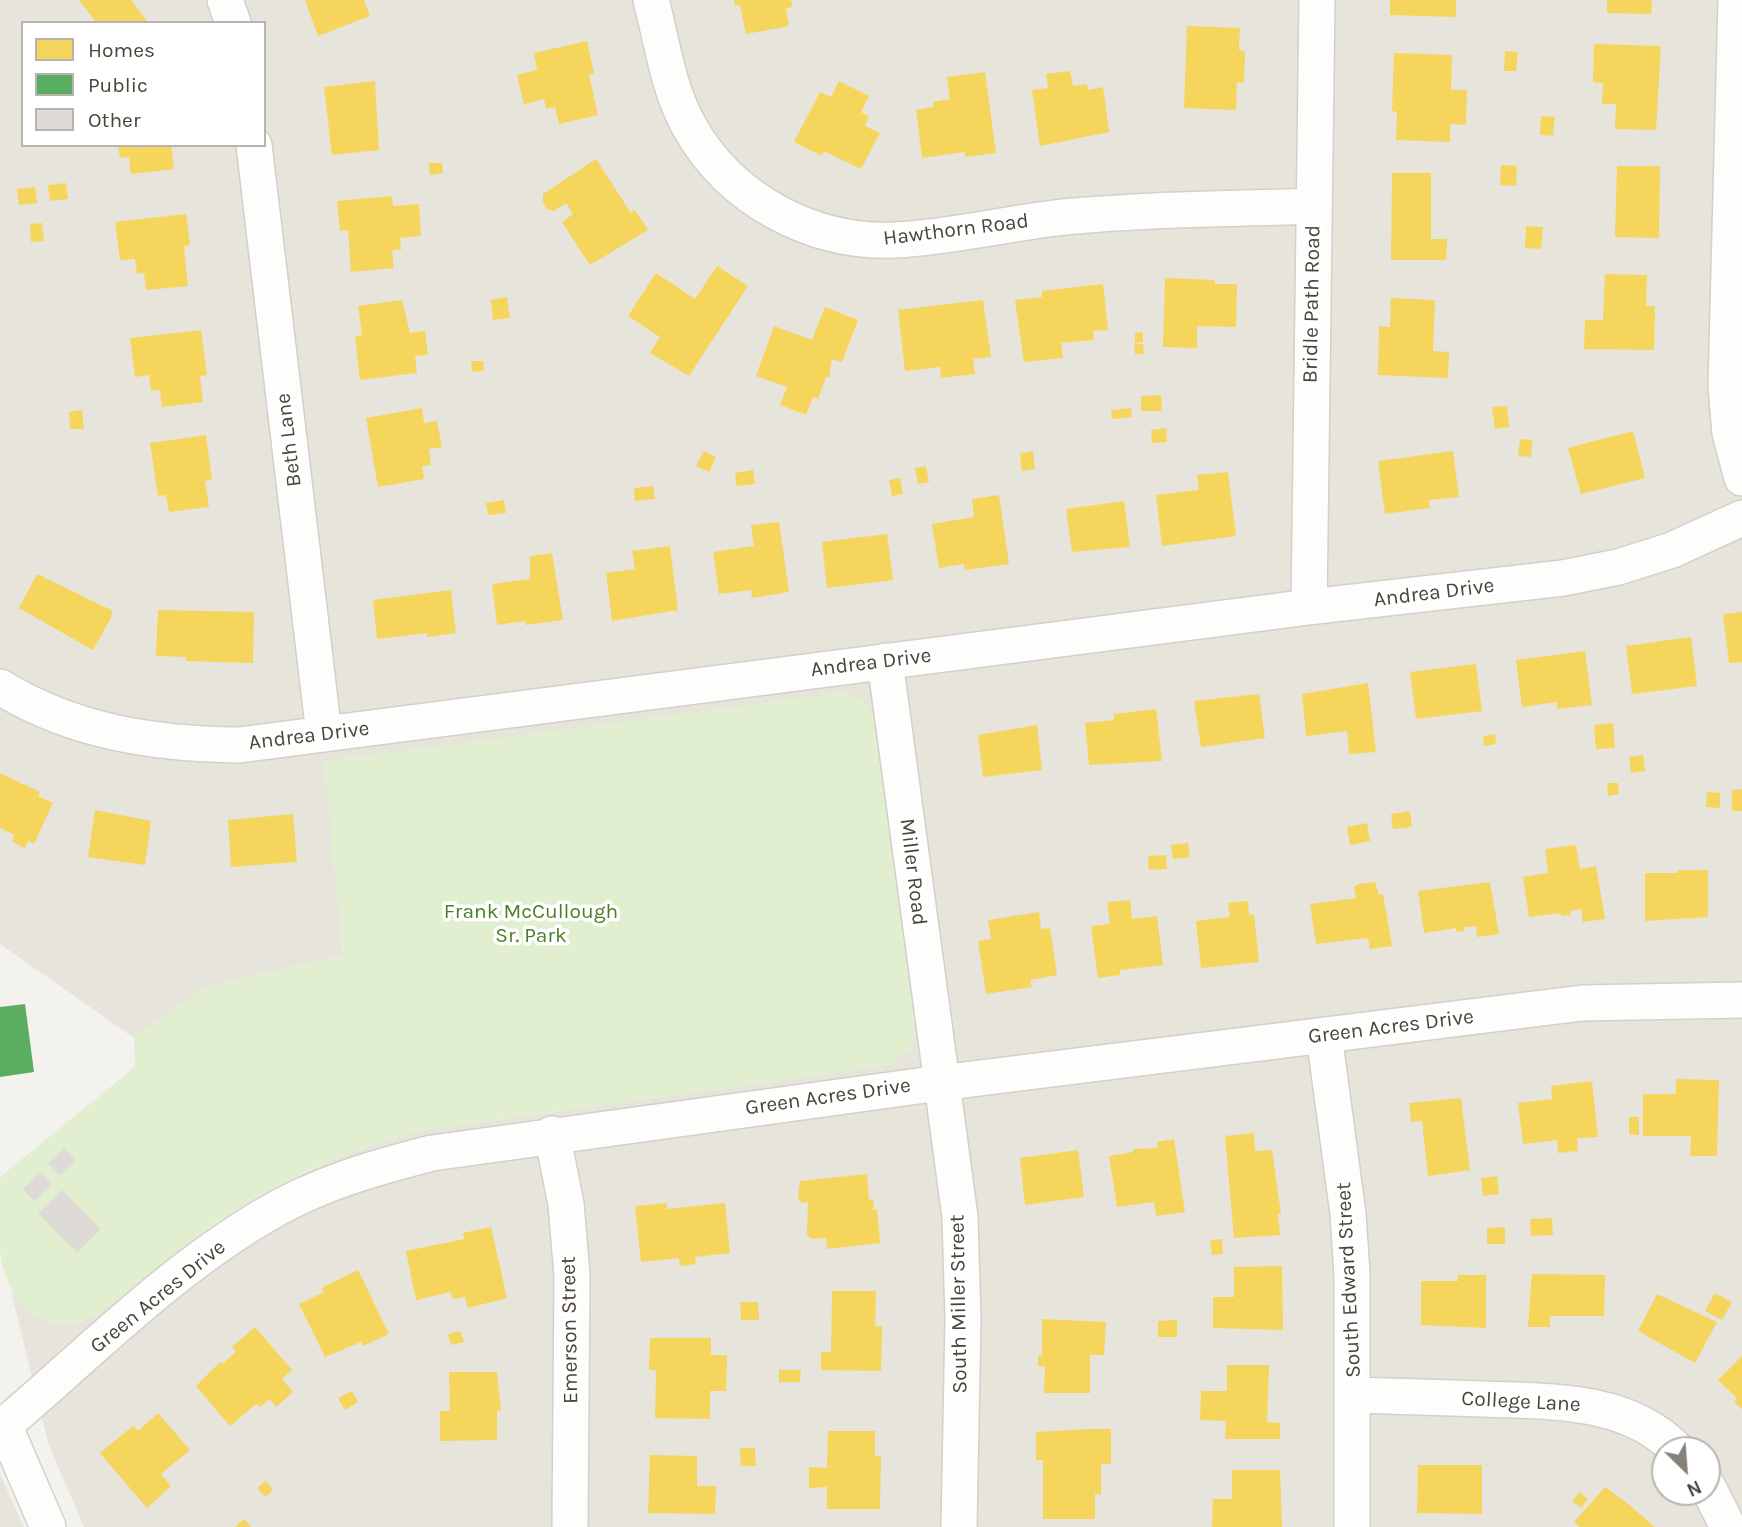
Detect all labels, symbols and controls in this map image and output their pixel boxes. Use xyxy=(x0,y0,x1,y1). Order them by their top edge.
legend xyxy=(21,21,266,147)
text: Homes xyxy=(88,38,155,62)
text: Public xyxy=(88,73,148,97)
text: Other xyxy=(88,108,141,132)
street label: Hawthorn Road xyxy=(882,209,1030,251)
street label: Bridle Path Road xyxy=(1298,225,1326,383)
street label: Beth Lane xyxy=(271,392,307,488)
street label: Andrea Drive xyxy=(1372,573,1496,613)
street label: Andrea Drive xyxy=(809,643,933,683)
street label: Andrea Drive xyxy=(247,716,371,756)
street label: Miller Road xyxy=(894,817,932,927)
park label: Frank McCullough Sr. Park xyxy=(444,899,618,949)
street label: Green Acres Drive xyxy=(1307,1004,1475,1050)
street label: Green Acres Drive xyxy=(744,1073,912,1121)
street label: South Edward Street xyxy=(1331,1181,1367,1379)
street label: South Miller Street xyxy=(945,1214,973,1394)
street label: Green Acres Drive xyxy=(85,1235,231,1359)
street label: Emerson Street xyxy=(556,1256,584,1404)
street label: College Lane xyxy=(1461,1386,1581,1418)
north arrow xyxy=(1651,1436,1721,1506)
text: N xyxy=(1683,1475,1705,1501)

